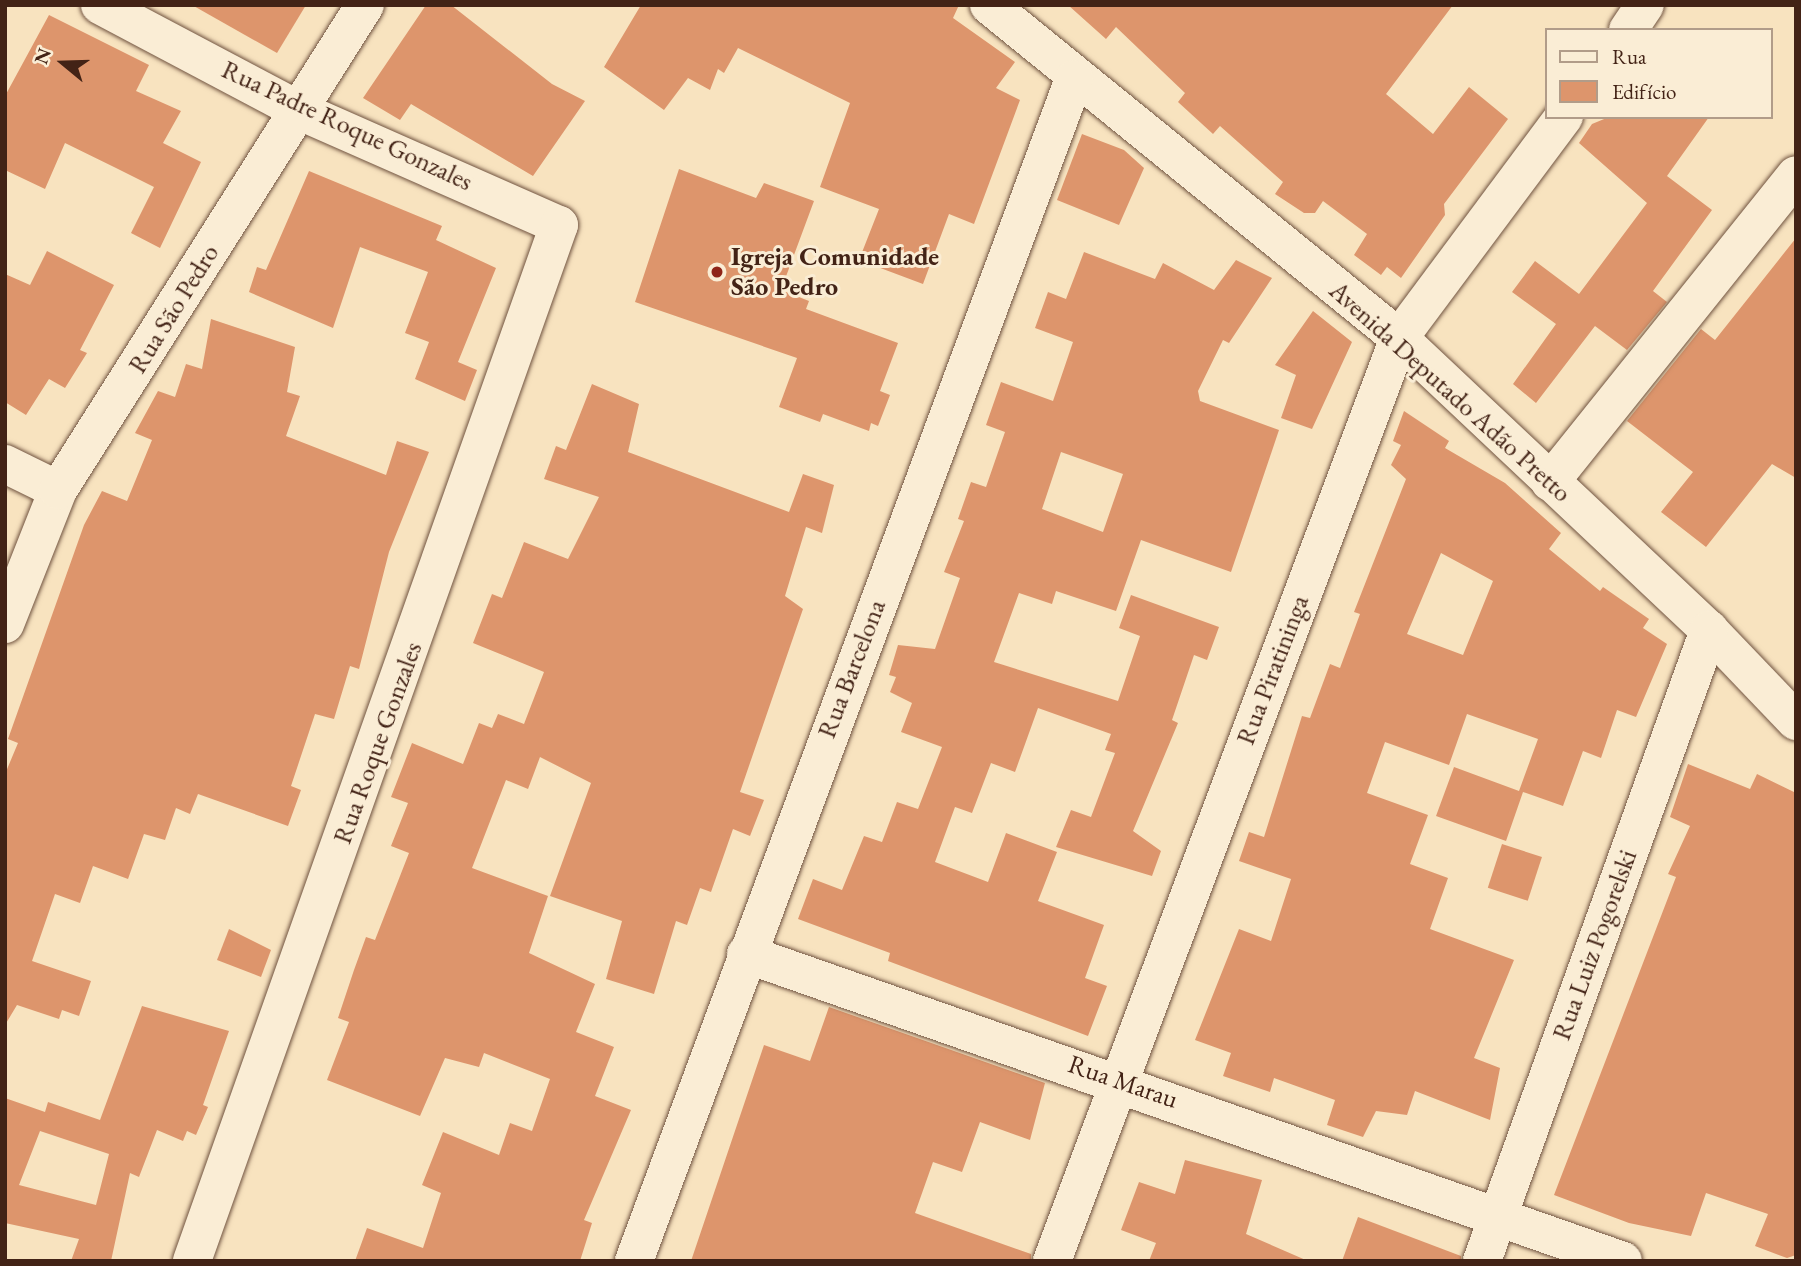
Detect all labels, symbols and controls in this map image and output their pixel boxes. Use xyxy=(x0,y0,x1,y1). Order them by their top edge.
north arrow xyxy=(28,28,98,98)
legend xyxy=(1546,28,1773,119)
text: Rua xyxy=(1612,43,1646,70)
text: N xyxy=(28,45,57,67)
street label: Rua Padre Roque Gonzales xyxy=(217,54,477,198)
text: Edifício xyxy=(1612,78,1676,105)
street label: Rua São Pedro xyxy=(122,239,226,379)
place label: Igreja Comunidade São Pedro xyxy=(731,241,939,302)
marker: Igreja Comunidade São Pedro xyxy=(709,264,725,280)
street label: Avenida Deputado Adão Pretto xyxy=(1323,275,1577,509)
street label: Rua Piratininga xyxy=(1230,591,1316,749)
street label: Rua Barcelona xyxy=(811,595,893,743)
street label: Rua Roque Gonzales xyxy=(327,638,429,848)
street label: Rua Luiz Pogorelski xyxy=(1546,846,1644,1044)
street label: Rua Marau xyxy=(1064,1049,1182,1115)

